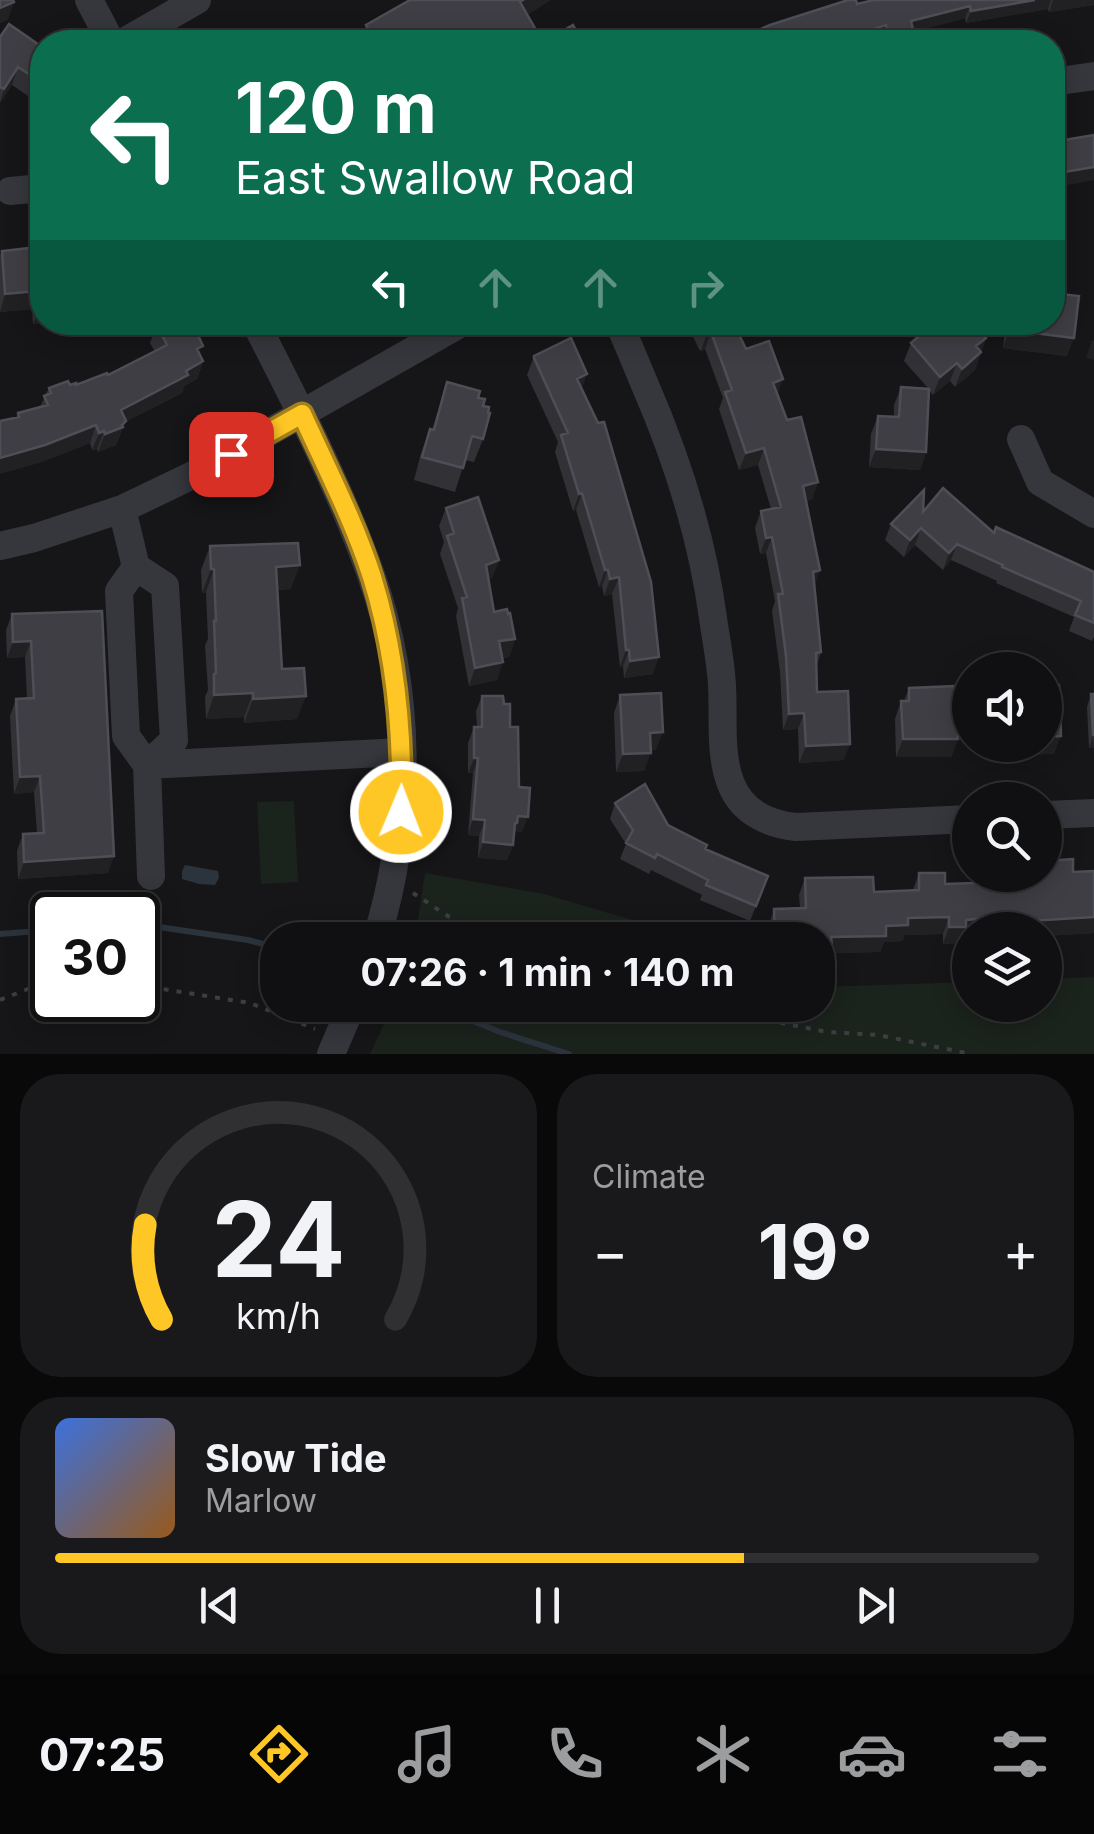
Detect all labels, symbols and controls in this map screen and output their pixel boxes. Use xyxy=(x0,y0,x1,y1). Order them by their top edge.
text: 120 m xyxy=(235,65,437,150)
icon: left xyxy=(70,70,200,200)
text: East Swallow Road xyxy=(235,150,635,205)
icon: left xyxy=(363,260,418,315)
icon: ahead xyxy=(468,260,523,315)
icon: ahead xyxy=(573,260,628,315)
icon: right xyxy=(678,260,733,315)
pin xyxy=(189,412,274,497)
icon: arrive xyxy=(204,427,259,482)
map controls xyxy=(952,652,1062,1022)
button: sound xyxy=(952,652,1062,762)
position arrow xyxy=(349,760,453,864)
button: search xyxy=(952,782,1062,892)
speed limit sign: 30 xyxy=(30,892,160,1022)
button: layers xyxy=(952,912,1062,1022)
text: 07:26 · 1 min · 140 m xyxy=(361,949,734,995)
text: Climate xyxy=(592,1157,706,1196)
text: 24 xyxy=(211,1176,346,1302)
text: 19° xyxy=(758,1206,873,1297)
text: − xyxy=(592,1219,628,1285)
text: + xyxy=(1003,1219,1039,1285)
text: km/h xyxy=(236,1294,321,1338)
text: Slow Tide xyxy=(205,1435,387,1481)
text: Marlow xyxy=(205,1481,317,1520)
icon: previous xyxy=(192,1578,247,1633)
icon: pause xyxy=(520,1578,575,1633)
icon: next xyxy=(848,1578,903,1633)
icon: directions xyxy=(244,1719,314,1789)
icon: music xyxy=(392,1719,462,1789)
icon: phone xyxy=(540,1719,610,1789)
icon: climate xyxy=(688,1719,758,1789)
icon: car xyxy=(837,1719,907,1789)
icon: filters xyxy=(985,1719,1055,1789)
text: 07:25 xyxy=(39,1727,165,1782)

